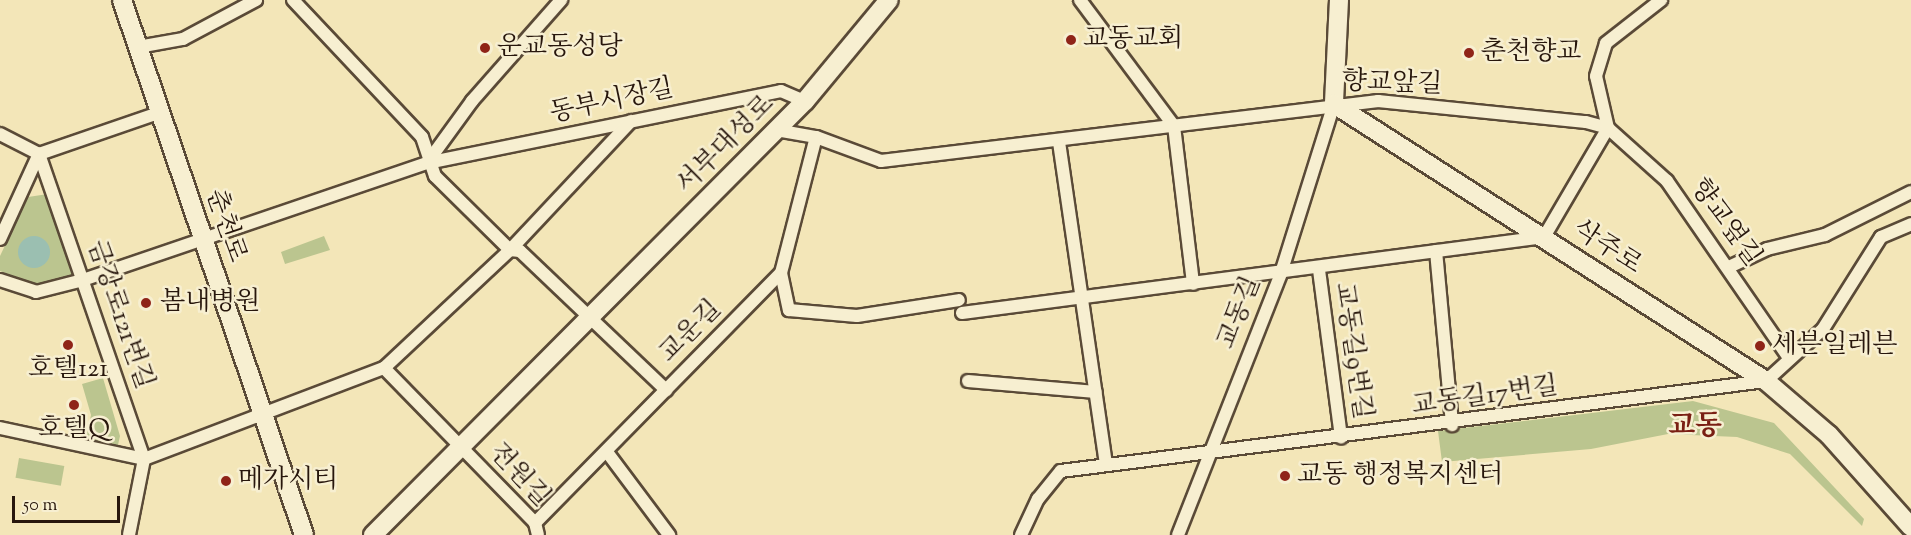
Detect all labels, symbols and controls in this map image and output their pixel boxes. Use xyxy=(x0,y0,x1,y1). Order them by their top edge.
place label: 교동교회 xyxy=(1083,24,1183,56)
place label: 운교동성당 xyxy=(497,32,623,64)
marker: 교동교회 xyxy=(1064,33,1078,47)
place label: 춘천향교 xyxy=(1481,37,1581,69)
marker: 운교동성당 xyxy=(478,41,492,55)
marker: 춘천향교 xyxy=(1462,46,1476,60)
street label: 향교앞길 xyxy=(1341,67,1443,101)
street label: 동부시장길 xyxy=(547,74,677,130)
street label: 서부대성로 xyxy=(671,90,781,200)
street label: 향교옆길 xyxy=(1683,173,1767,273)
street label: 춘천로 xyxy=(198,185,252,267)
street label: 삭주로 xyxy=(1567,214,1647,282)
street label: 금강로121번길 xyxy=(79,236,159,394)
street label: 교동길 xyxy=(1211,272,1269,354)
street label: 교동길9번길 xyxy=(1327,280,1377,422)
place label: 봄내병원 xyxy=(160,287,260,319)
marker: 봄내병원 xyxy=(137,294,155,312)
street label: 교운길 xyxy=(653,294,729,370)
place label: 세븐일레븐 xyxy=(1772,330,1898,362)
marker: 호텔121 xyxy=(61,338,75,352)
marker: 세븐일레븐 xyxy=(1753,339,1767,353)
place label: 호텔121 xyxy=(28,354,108,386)
street label: 교동길17번길 xyxy=(1410,371,1560,423)
marker: 호텔Q xyxy=(67,398,81,412)
district label: 교동 xyxy=(1668,410,1722,444)
place label: 호텔Q xyxy=(38,414,110,446)
street label: 전원길 xyxy=(482,438,556,514)
place label: 교동 행정복지센터 xyxy=(1297,460,1503,492)
place label: 메가시티 xyxy=(238,465,338,497)
marker: 교동 행정복지센터 xyxy=(1278,469,1292,483)
marker: 메가시티 xyxy=(219,474,233,488)
scale bar xyxy=(15,484,123,522)
text: 50 m xyxy=(23,493,57,519)

